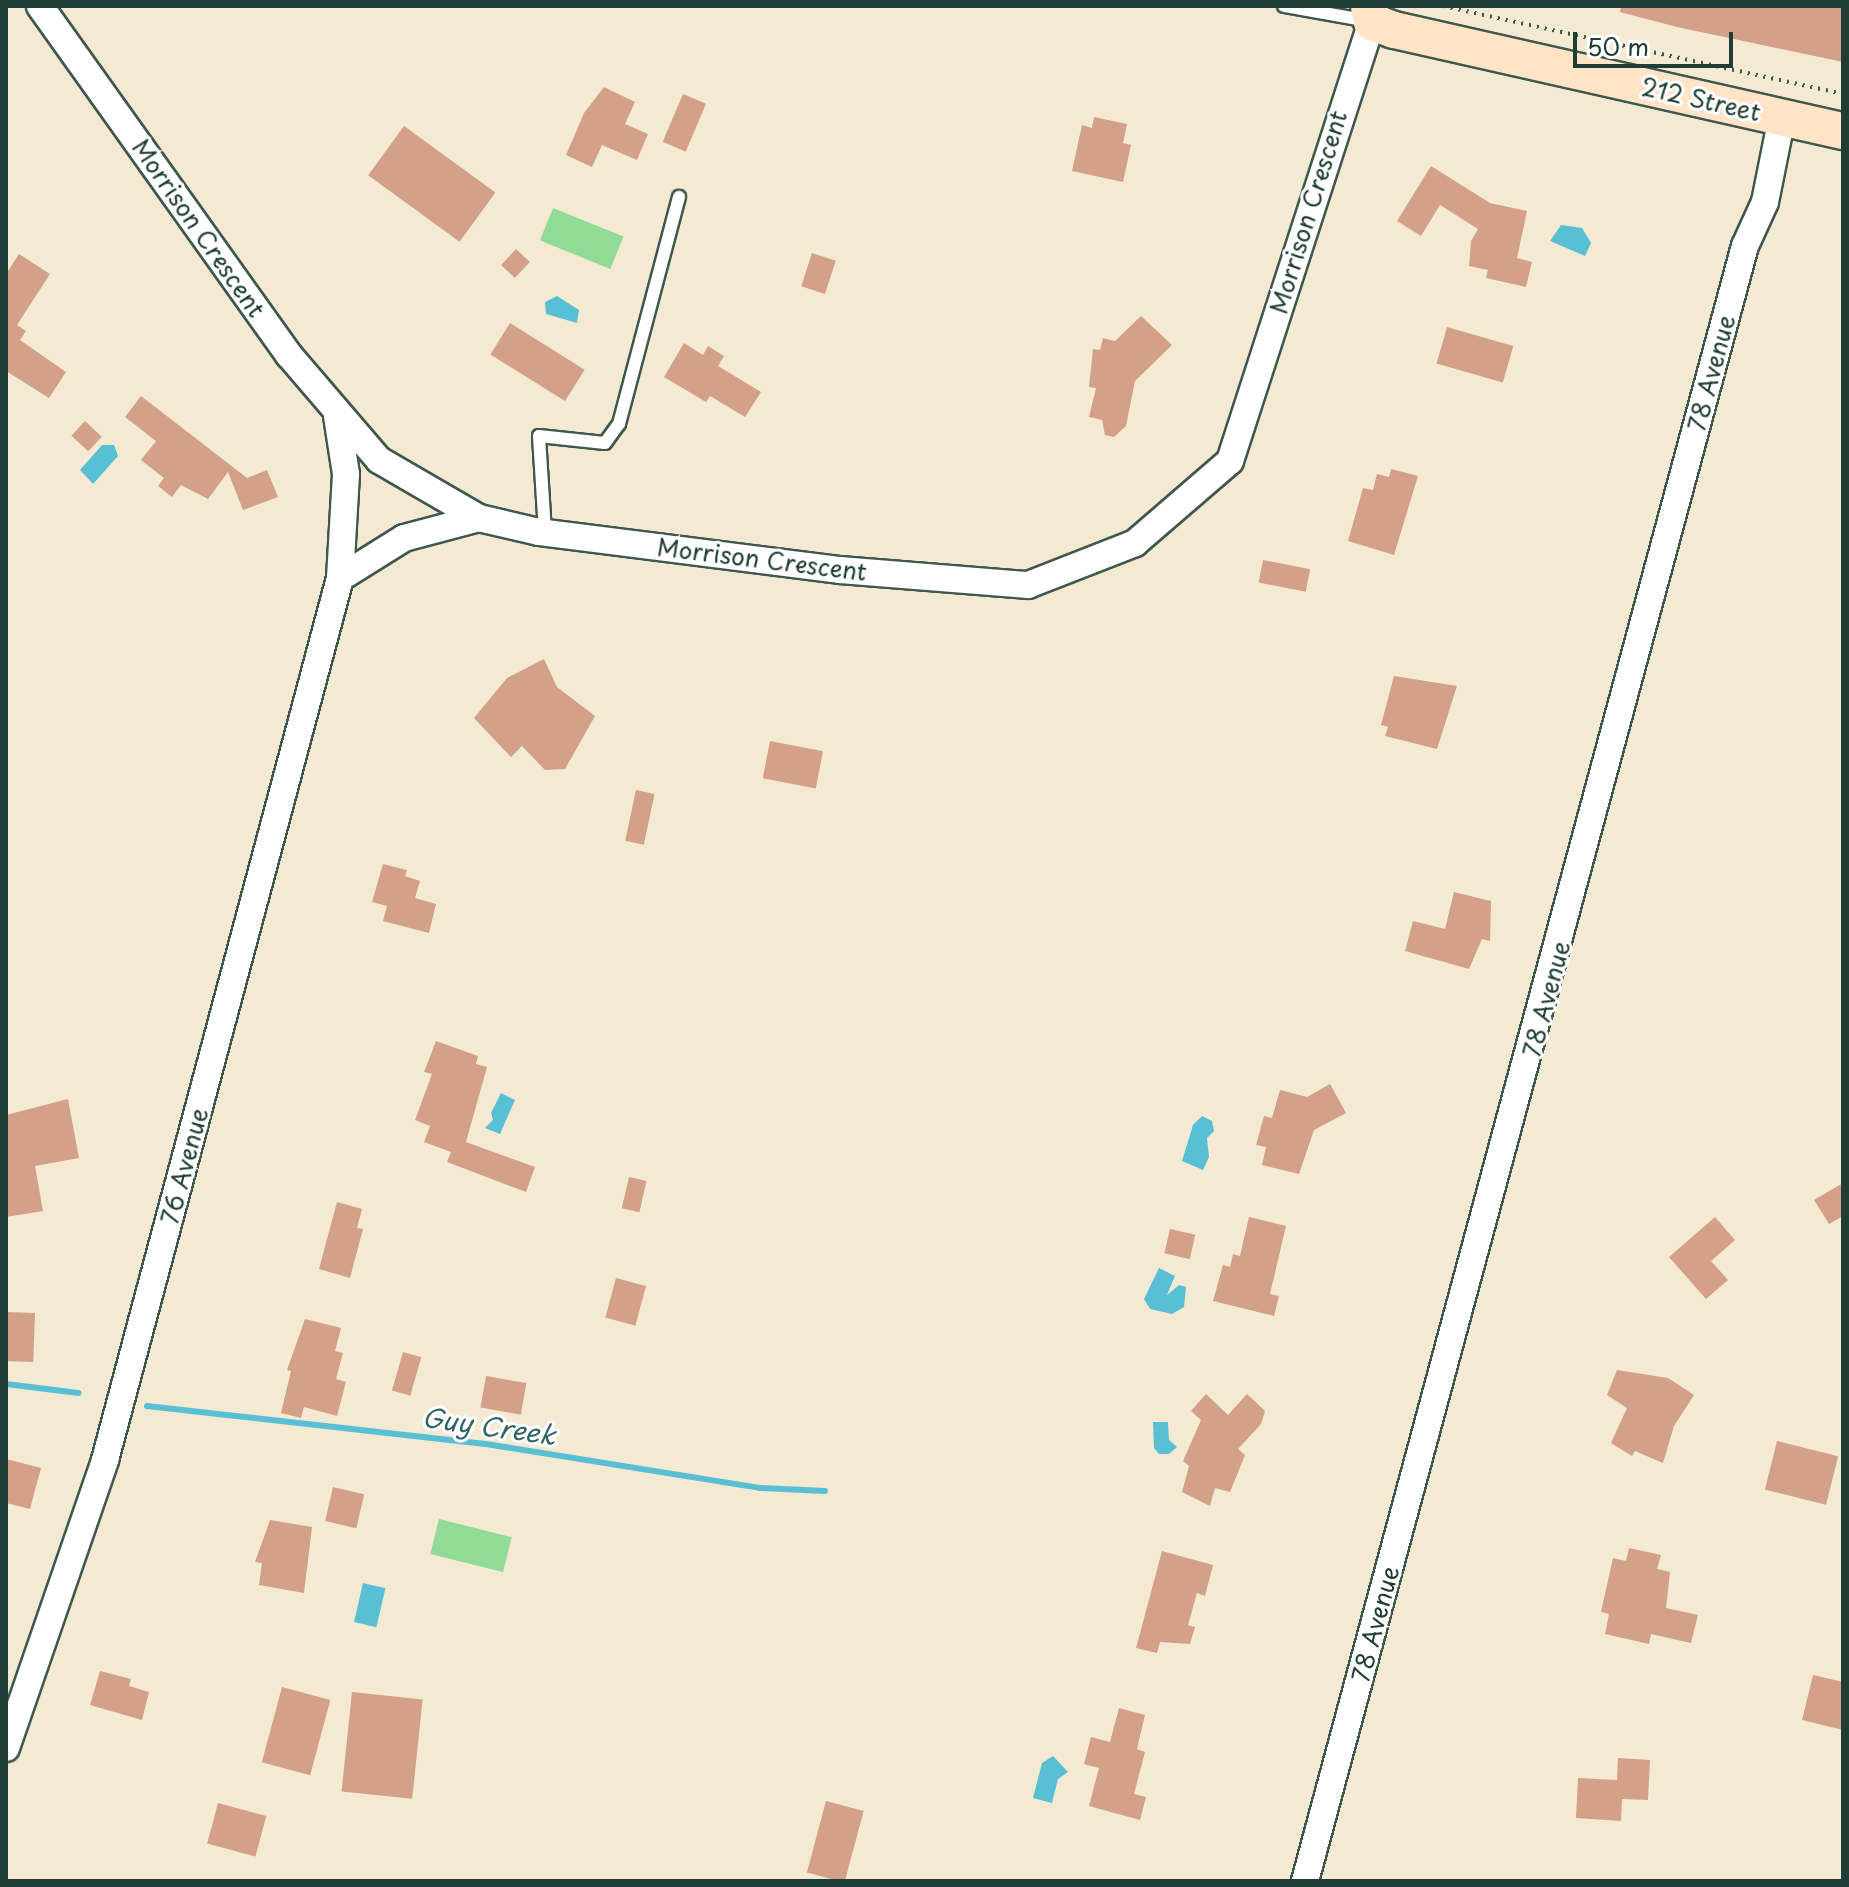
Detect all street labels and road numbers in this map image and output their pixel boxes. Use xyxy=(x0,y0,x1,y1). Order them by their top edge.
street label: 212 Street xyxy=(1637,71,1765,127)
street label: Morrison Crescent xyxy=(1263,107,1353,317)
street label: Morrison Crescent xyxy=(127,133,271,323)
street label: 78 Avenue xyxy=(1682,312,1740,434)
street label: Morrison Crescent xyxy=(655,532,869,586)
street label: 78 Avenue xyxy=(1517,938,1575,1060)
street label: 76 Avenue xyxy=(155,1105,213,1227)
street label: 78 Avenue xyxy=(1346,1563,1404,1685)

